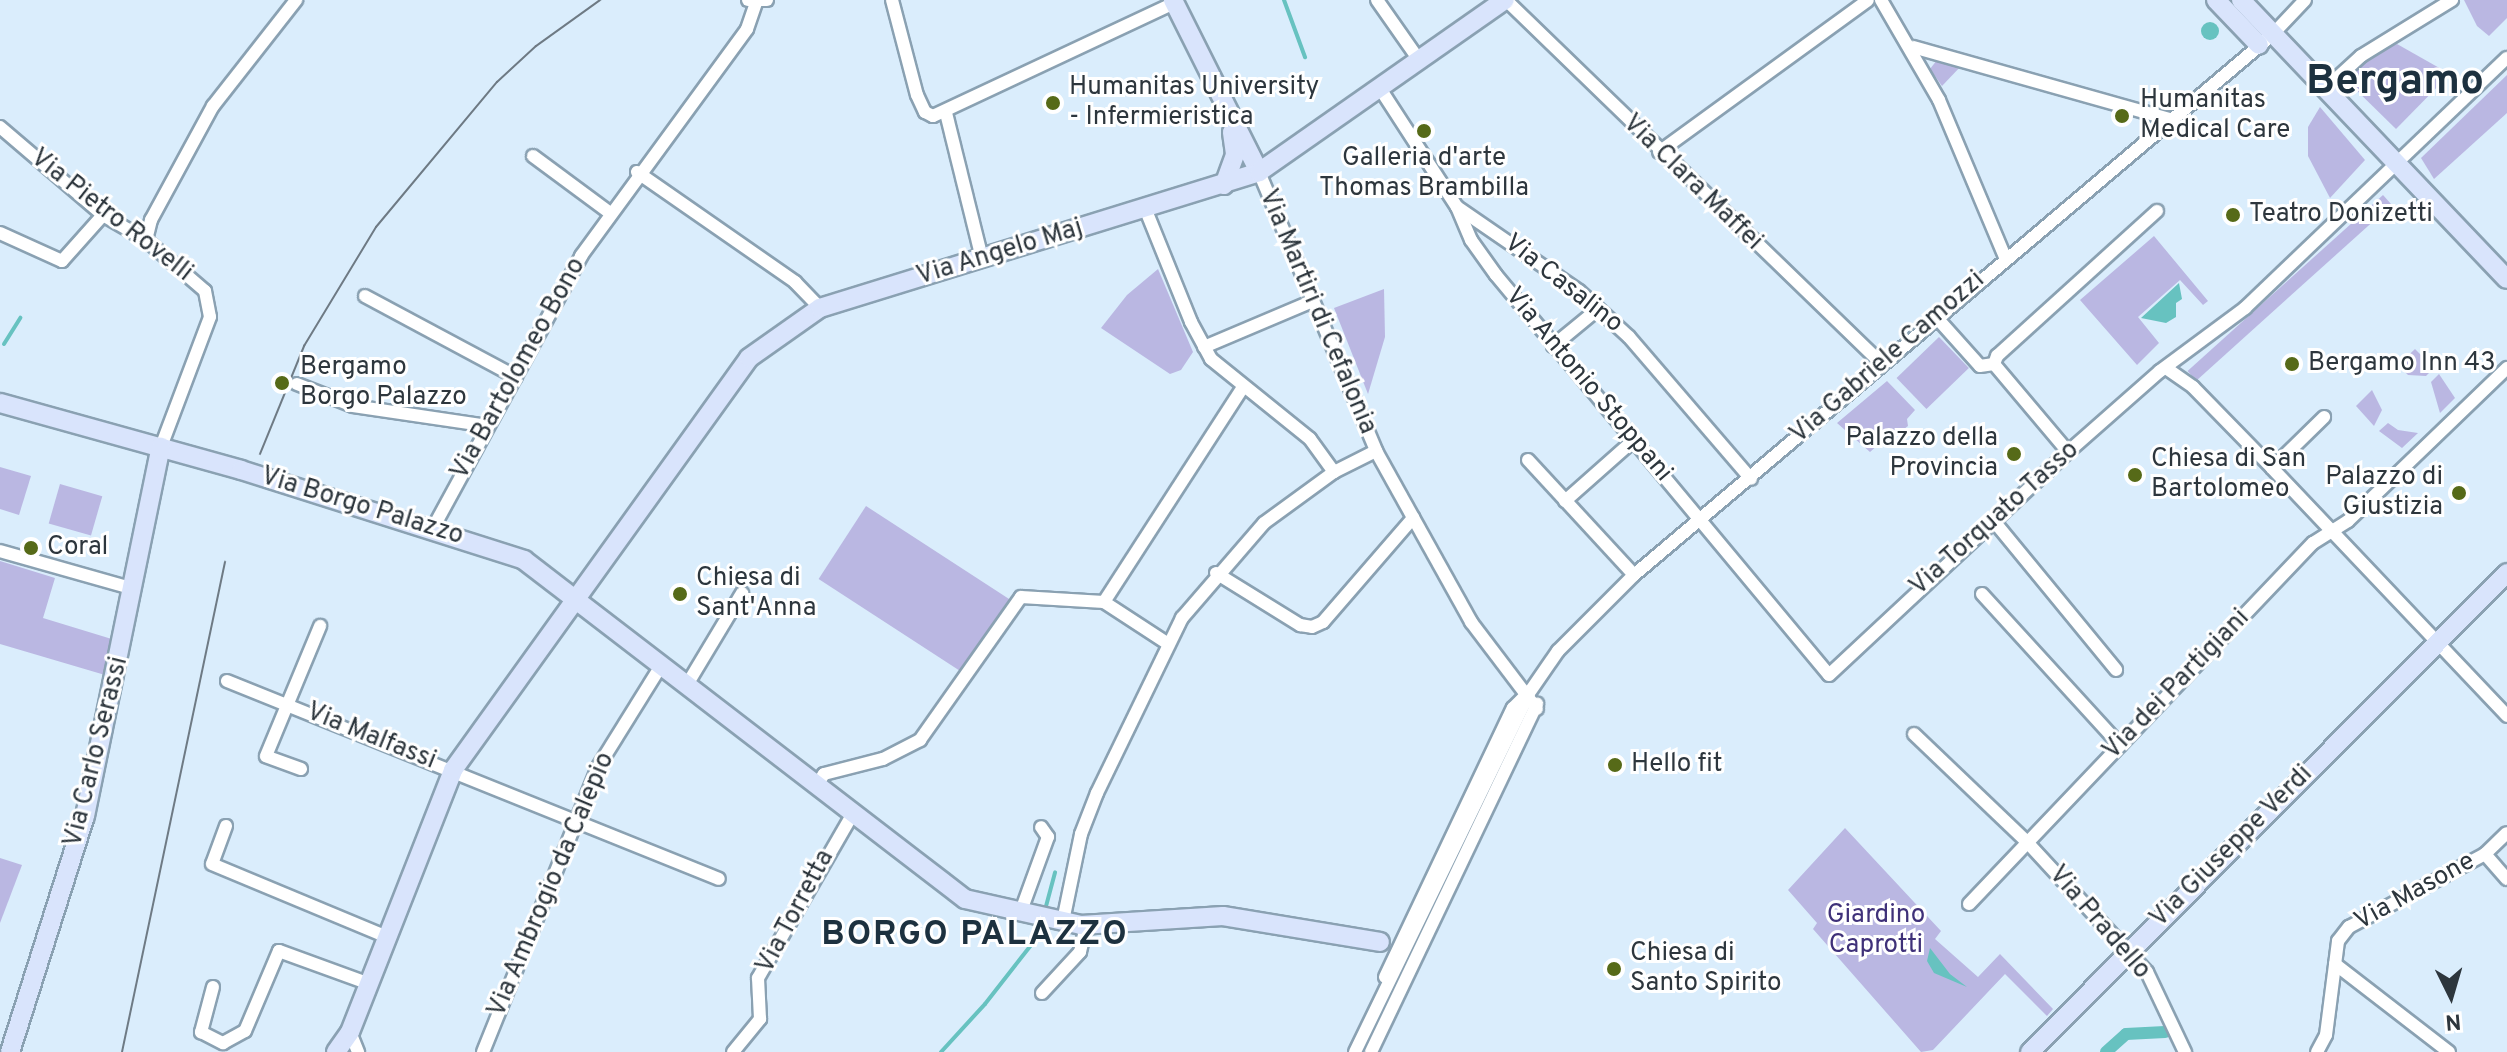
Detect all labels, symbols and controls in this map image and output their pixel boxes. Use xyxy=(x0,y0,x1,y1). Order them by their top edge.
district label: Bergamo xyxy=(2306,58,2484,108)
place label: Humanitas University - Infermieristica xyxy=(1069,72,1319,134)
place label: Humanitas Medical Care xyxy=(2140,85,2290,146)
marker: Humanitas University - Infermieristica xyxy=(1044,94,1062,112)
marker: Humanitas Medical Care xyxy=(2111,105,2133,127)
street label: Via Clara Maffei xyxy=(1616,108,1768,258)
marker: Galleria d'arte Thomas Brambilla xyxy=(1415,122,1433,140)
street label: Via Pietro Rovelli xyxy=(24,143,198,289)
place label: Galleria d'arte Thomas Brambilla xyxy=(1319,143,1529,204)
street label: Via Martiri di Cefalonia xyxy=(1251,185,1383,439)
place label: Teatro Donizetti xyxy=(2249,199,2433,231)
marker: Teatro Donizetti xyxy=(2224,206,2242,224)
street label: Via Angelo Maj xyxy=(913,213,1087,293)
street label: Via Casalino xyxy=(1497,228,1629,340)
street label: Via Bartolomeo Bono xyxy=(445,253,593,485)
street label: Via Gabriele Camozzi xyxy=(1784,265,1992,451)
street label: Via Antonio Stoppani xyxy=(1497,281,1679,489)
place label: Bergamo Inn 43 xyxy=(2308,348,2496,380)
place label: Bergamo Borgo Palazzo xyxy=(300,352,467,414)
marker: Bergamo Inn 43 xyxy=(2283,355,2301,373)
marker: Bergamo Borgo Palazzo xyxy=(271,372,293,394)
place label: Palazzo della Provincia xyxy=(1845,423,1998,484)
street label: Via Torquato Tasso xyxy=(1903,434,2087,604)
place label: Chiesa di San Bartolomeo xyxy=(2151,444,2306,506)
marker: Palazzo della Provincia xyxy=(2005,445,2023,463)
street label: Via Borgo Palazzo xyxy=(257,461,467,553)
place label: Palazzo di Giustizia xyxy=(2325,462,2443,524)
marker: Chiesa di San Bartolomeo xyxy=(2126,466,2144,484)
marker: Palazzo di Giustizia xyxy=(2450,484,2468,502)
place label: Coral xyxy=(47,532,108,564)
marker: Coral xyxy=(22,539,40,557)
place label: Chiesa di Sant'Anna xyxy=(696,563,816,624)
marker: Chiesa di Sant'Anna xyxy=(671,585,689,603)
street label: Via dei Partigiani xyxy=(2097,603,2257,767)
street label: Via Carlo Serassi xyxy=(58,654,136,850)
street label: Via Malfassi xyxy=(302,697,440,777)
street label: Via Ambrogio da Calepio xyxy=(482,747,622,1023)
place label: Hello fit xyxy=(1631,749,1723,781)
marker: Hello fit xyxy=(1606,756,1624,774)
street label: Via Giuseppe Verdi xyxy=(2144,759,2320,935)
street label: Via Torretta xyxy=(750,844,842,980)
street label: Via Masone xyxy=(2350,846,2480,938)
street label: Via Pradello xyxy=(2041,860,2157,986)
park label: Giardino Caprotti xyxy=(1827,900,1925,962)
district label: BORGO PALAZZO xyxy=(821,916,1129,956)
place label: Chiesa di Santo Spirito xyxy=(1630,938,1782,1000)
north arrow xyxy=(2411,956,2491,1036)
marker: Chiesa di Santo Spirito xyxy=(1605,960,1623,978)
text: N xyxy=(2444,1006,2462,1035)

